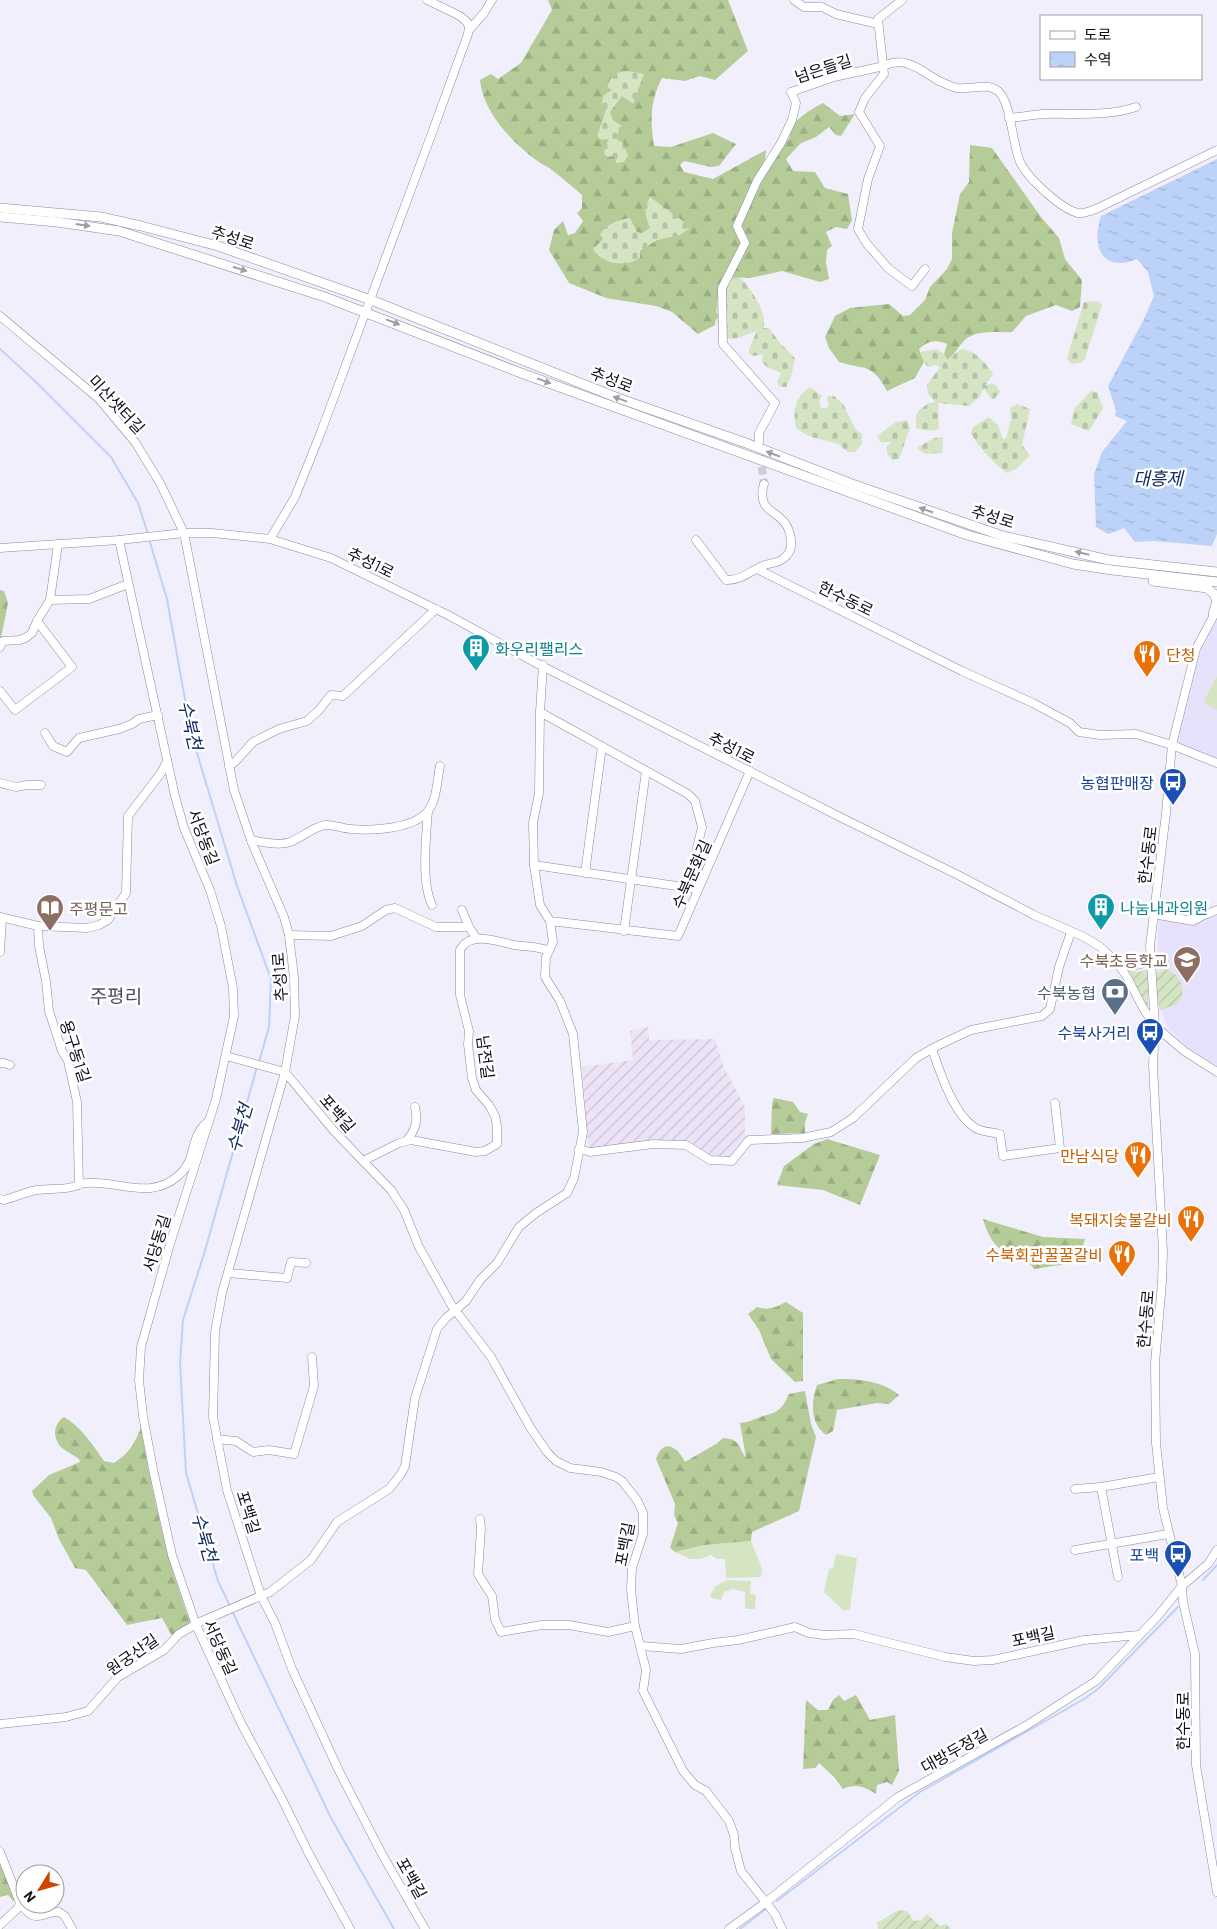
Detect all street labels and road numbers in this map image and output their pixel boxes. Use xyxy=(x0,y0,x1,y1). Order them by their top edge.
street label: 넘은들길 xyxy=(792,50,854,86)
street label: 추성로 xyxy=(209,221,257,253)
street label: 추성로 xyxy=(588,362,636,396)
street label: 미산샛터길 xyxy=(85,371,149,437)
street label: 추성로 xyxy=(969,500,1017,532)
street label: 추성1로 xyxy=(344,543,398,582)
street label: 한수동로 xyxy=(815,577,877,620)
street label: 추성1로 xyxy=(706,727,759,767)
street label: 서당동길 xyxy=(185,806,223,868)
street label: 한수동로 xyxy=(1134,824,1160,885)
street label: 수북문화길 xyxy=(667,837,715,911)
street label: 추성1로 xyxy=(268,951,290,1002)
street label: 용구동1길 xyxy=(57,1017,95,1085)
street label: 남전길 xyxy=(474,1034,498,1080)
street label: 포백길 xyxy=(316,1090,360,1136)
street label: 서당동길 xyxy=(138,1212,174,1274)
street label: 한수동로 xyxy=(1133,1289,1157,1349)
street label: 포백길 xyxy=(233,1488,265,1536)
street label: 포백길 xyxy=(610,1521,638,1567)
street label: 서당동길 xyxy=(200,1616,242,1678)
street label: 포백길 xyxy=(1009,1622,1057,1650)
street label: 원궁산길 xyxy=(102,1629,162,1679)
street label: 한수동로 xyxy=(1173,1691,1192,1750)
street label: 대방두정길 xyxy=(917,1724,991,1776)
street label: 포백길 xyxy=(393,1854,431,1902)

